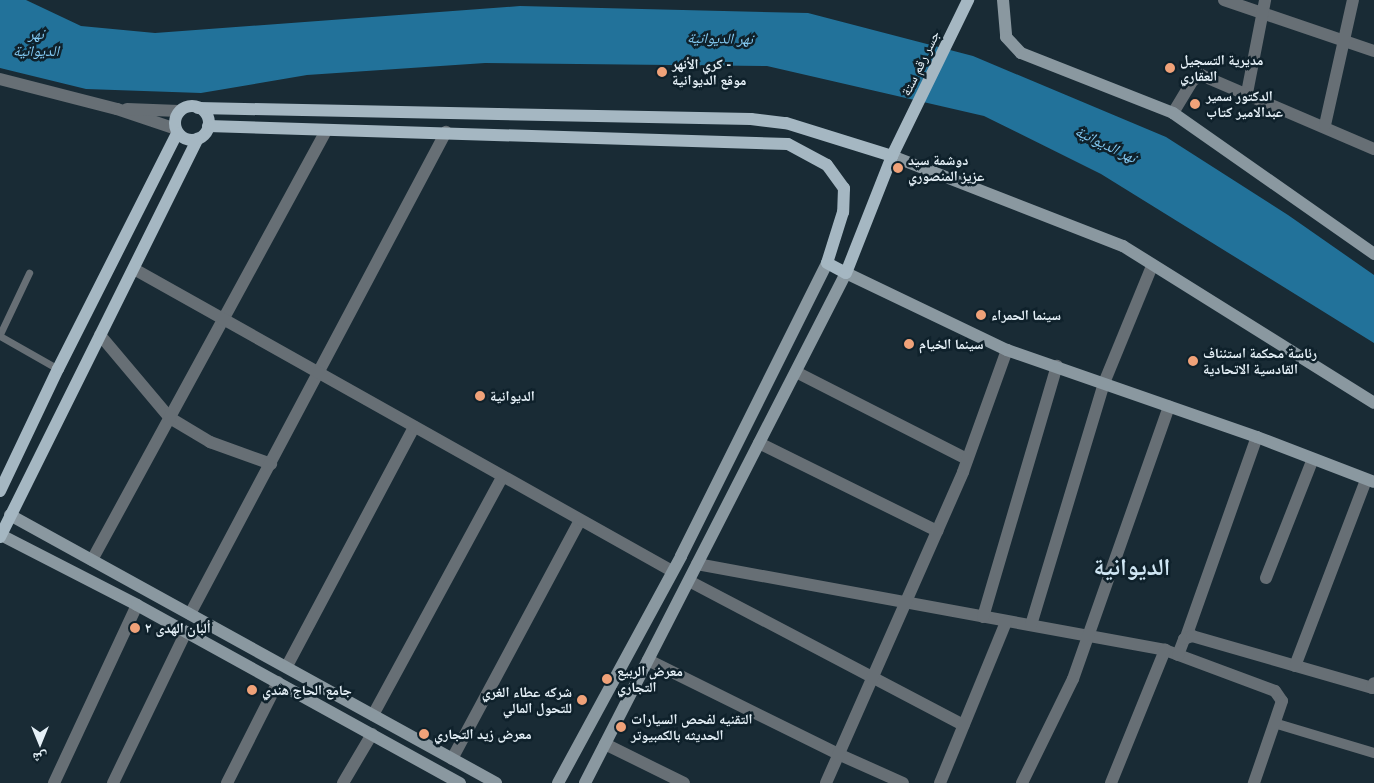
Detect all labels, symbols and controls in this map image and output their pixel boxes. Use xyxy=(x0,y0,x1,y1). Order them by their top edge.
water label: نهر الديوانية xyxy=(13,24,59,59)
water label: نهر الديوانية xyxy=(687,28,753,48)
street label: جسر رقم ستة xyxy=(897,28,943,98)
place label: مديرية التسجيل العقاري xyxy=(1180,52,1263,84)
place label: كري الأنهر - موقع الديوانية xyxy=(672,56,746,88)
marker: مديرية التسجيل العقاري xyxy=(1164,62,1176,74)
marker: كري الأنهر - موقع الديوانية xyxy=(656,66,668,78)
place label: الدكتور سمير عبدالامير كتاب xyxy=(1206,88,1283,120)
marker: الدكتور سمير عبدالامير كتاب xyxy=(1188,97,1202,111)
water label: نهر الديوانية xyxy=(1072,121,1140,167)
place label: دوشمة سيد عزيز المنصوري xyxy=(908,152,984,184)
marker: دوشمة سيد عزيز المنصوري xyxy=(892,162,904,174)
place label: سينما الحمراء xyxy=(991,307,1061,323)
marker: سينما الحمراء xyxy=(975,309,987,321)
place label: سينما الخيام xyxy=(919,336,984,352)
marker: سينما الخيام xyxy=(903,338,915,350)
place label: رئاسة محكمة استئناف القادسية الاتحادية xyxy=(1203,345,1317,378)
marker: رئاسة محكمة استئناف القادسية الاتحادية xyxy=(1187,355,1199,367)
place label: الديوانية xyxy=(490,388,535,404)
marker: الديوانية xyxy=(474,390,486,402)
district label: الديوانية xyxy=(1094,553,1170,581)
place label: ألبان الهدى ٢ xyxy=(145,620,211,636)
marker: ألبان الهدى ٢ xyxy=(129,622,141,634)
place label: معرض الربيع التجاري xyxy=(617,663,683,696)
marker: معرض الربيع التجاري xyxy=(601,673,613,685)
place label: جامع الحاج هندي xyxy=(262,682,352,698)
marker: جامع الحاج هندي xyxy=(246,684,258,696)
place label: شركه عطاء الغري للتحول المالي xyxy=(482,684,572,716)
marker: شركه عطاء الغري للتحول المالي xyxy=(576,694,588,706)
place label: التقنيه لفحص السيارات الحديثه بالكمبيوتر xyxy=(631,711,753,744)
north arrow xyxy=(15,718,65,768)
marker: التقنيه لفحص السيارات الحديثه بالكمبيوتر xyxy=(615,721,627,733)
place label: معرض زيد التجاري xyxy=(434,726,532,742)
marker: معرض زيد التجاري xyxy=(418,728,430,740)
text: ش xyxy=(33,749,47,767)

